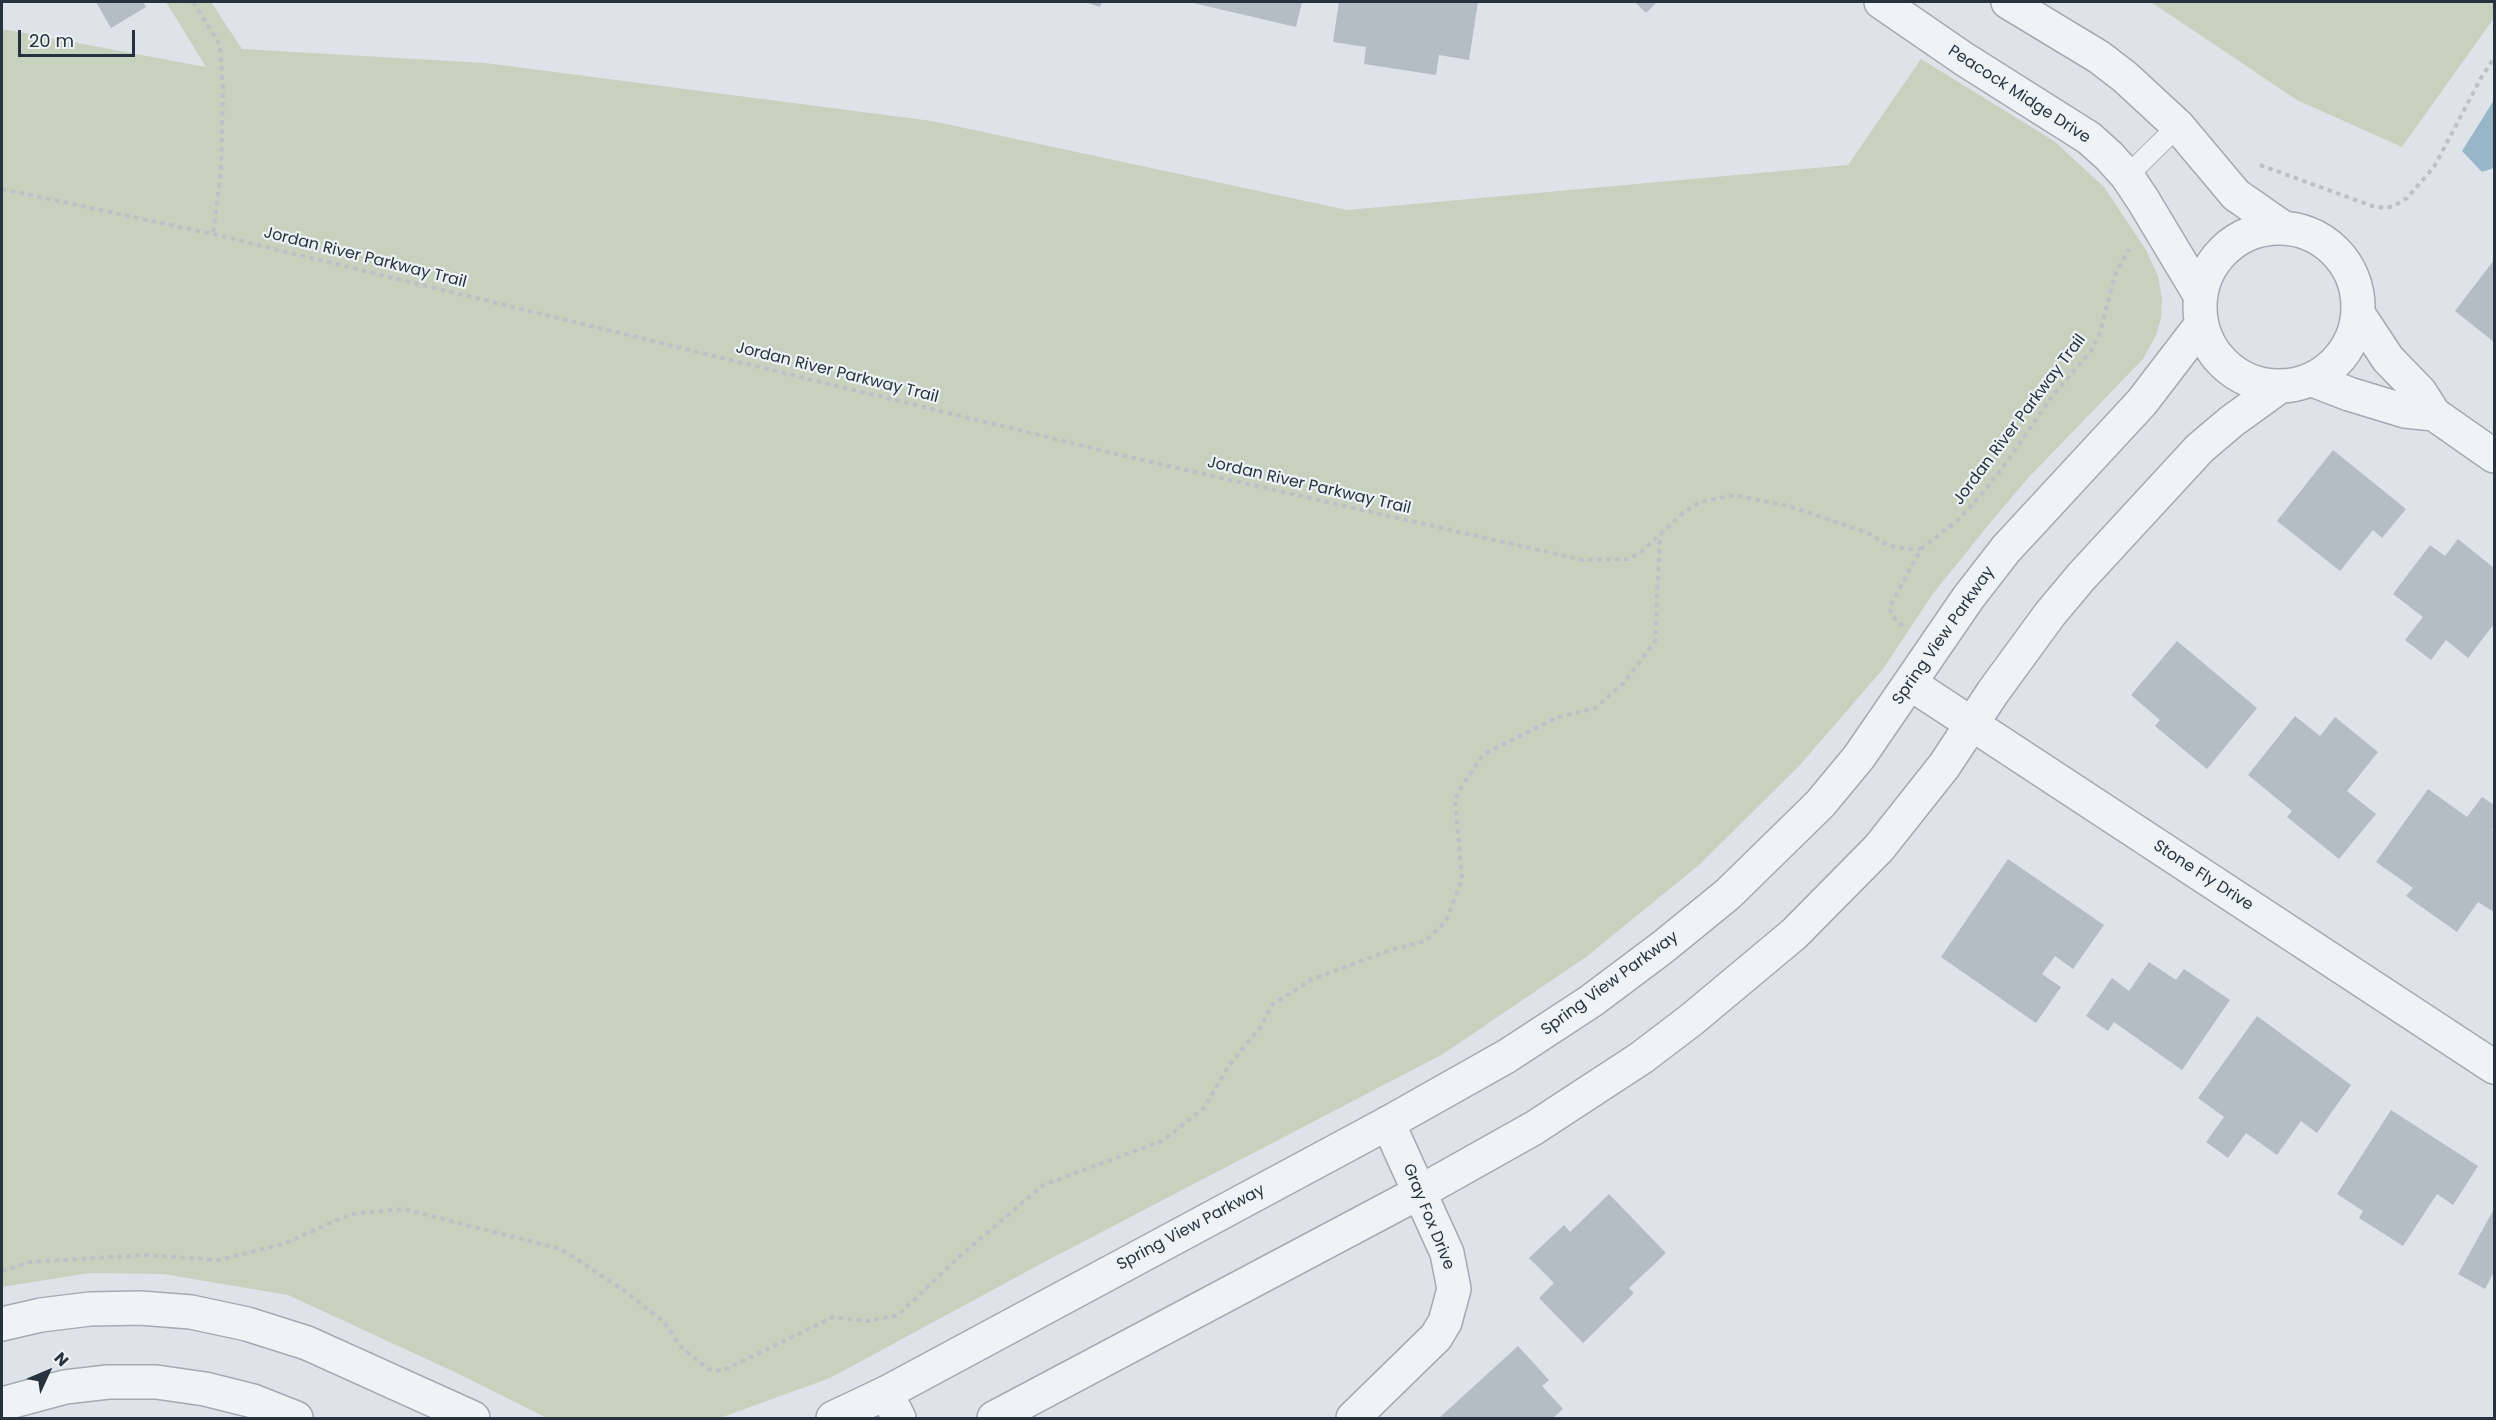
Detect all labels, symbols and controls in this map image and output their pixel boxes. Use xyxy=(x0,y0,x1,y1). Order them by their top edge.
scale bar xyxy=(21,18,138,56)
text: 20 m xyxy=(29,28,74,53)
street label: Peacock Midge Drive xyxy=(1944,42,2094,148)
street label: Jordan River Parkway Trail xyxy=(262,223,468,293)
street label: Jordan River Parkway Trail xyxy=(1950,331,2090,509)
street label: Jordan River Parkway Trail xyxy=(734,338,940,408)
street label: Jordan River Parkway Trail xyxy=(1205,453,1413,519)
street label: Spring View Parkway xyxy=(1889,563,1999,709)
street label: Stone Fly Drive xyxy=(2149,837,2257,915)
street label: Spring View Parkway xyxy=(1538,928,1682,1040)
street label: Gray Fox Drive xyxy=(1398,1161,1458,1273)
street label: Spring View Parkway xyxy=(1114,1181,1268,1275)
north arrow xyxy=(18,1342,78,1402)
text: N xyxy=(49,1347,74,1371)

